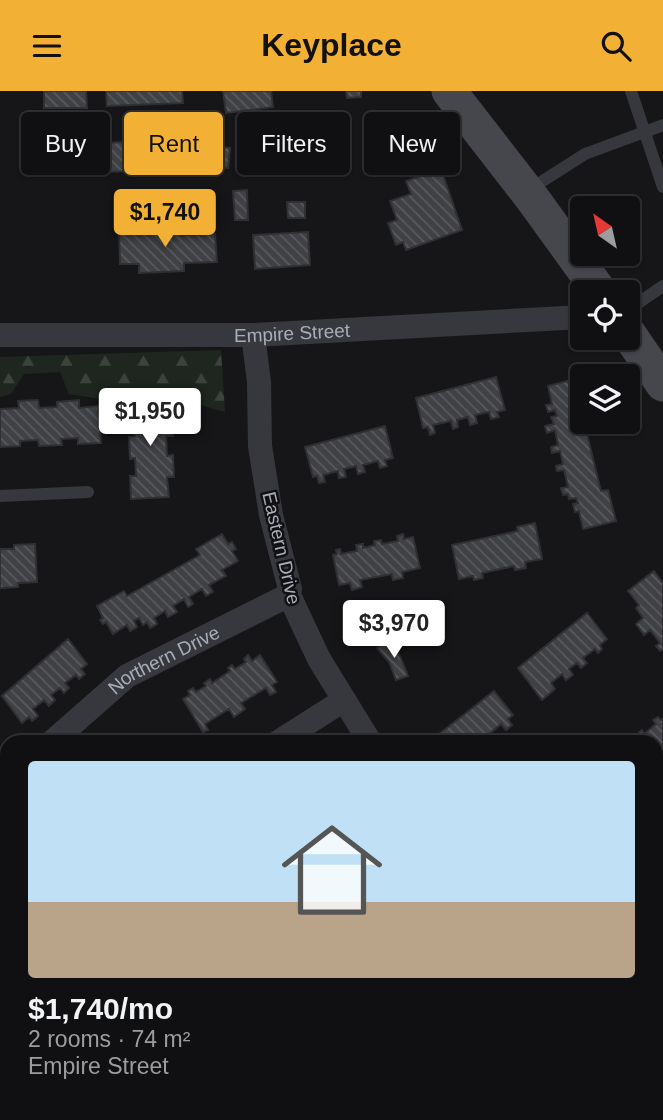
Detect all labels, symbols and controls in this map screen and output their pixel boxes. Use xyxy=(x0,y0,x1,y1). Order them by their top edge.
icon: menu xyxy=(28,27,66,65)
text: Keyplace xyxy=(261,27,402,63)
icon: search xyxy=(597,27,635,65)
chip: Buy xyxy=(21,112,110,175)
chip: Rent xyxy=(124,112,223,175)
chip: Filters xyxy=(237,112,350,175)
chip: New xyxy=(364,112,460,175)
pin: $1,740 xyxy=(108,190,222,249)
north arrow xyxy=(570,196,640,266)
map controls xyxy=(570,196,640,434)
text: $1,740 xyxy=(130,199,200,225)
button: locate xyxy=(570,280,640,350)
street label: Empire Street xyxy=(234,320,351,346)
button: layers xyxy=(570,364,640,434)
pin: $1,950 xyxy=(93,389,207,448)
text: $1,950 xyxy=(115,398,185,424)
street label: Eastern Drive xyxy=(258,490,305,607)
pin: $3,970 xyxy=(337,601,451,660)
text: $3,970 xyxy=(359,610,429,636)
street label: Northern Drive xyxy=(104,621,223,699)
icon: home xyxy=(269,807,395,933)
text: $1,740/mo xyxy=(28,992,173,1025)
text: 2 rooms · 74 m² xyxy=(28,1026,190,1052)
text: Empire Street xyxy=(28,1053,169,1079)

